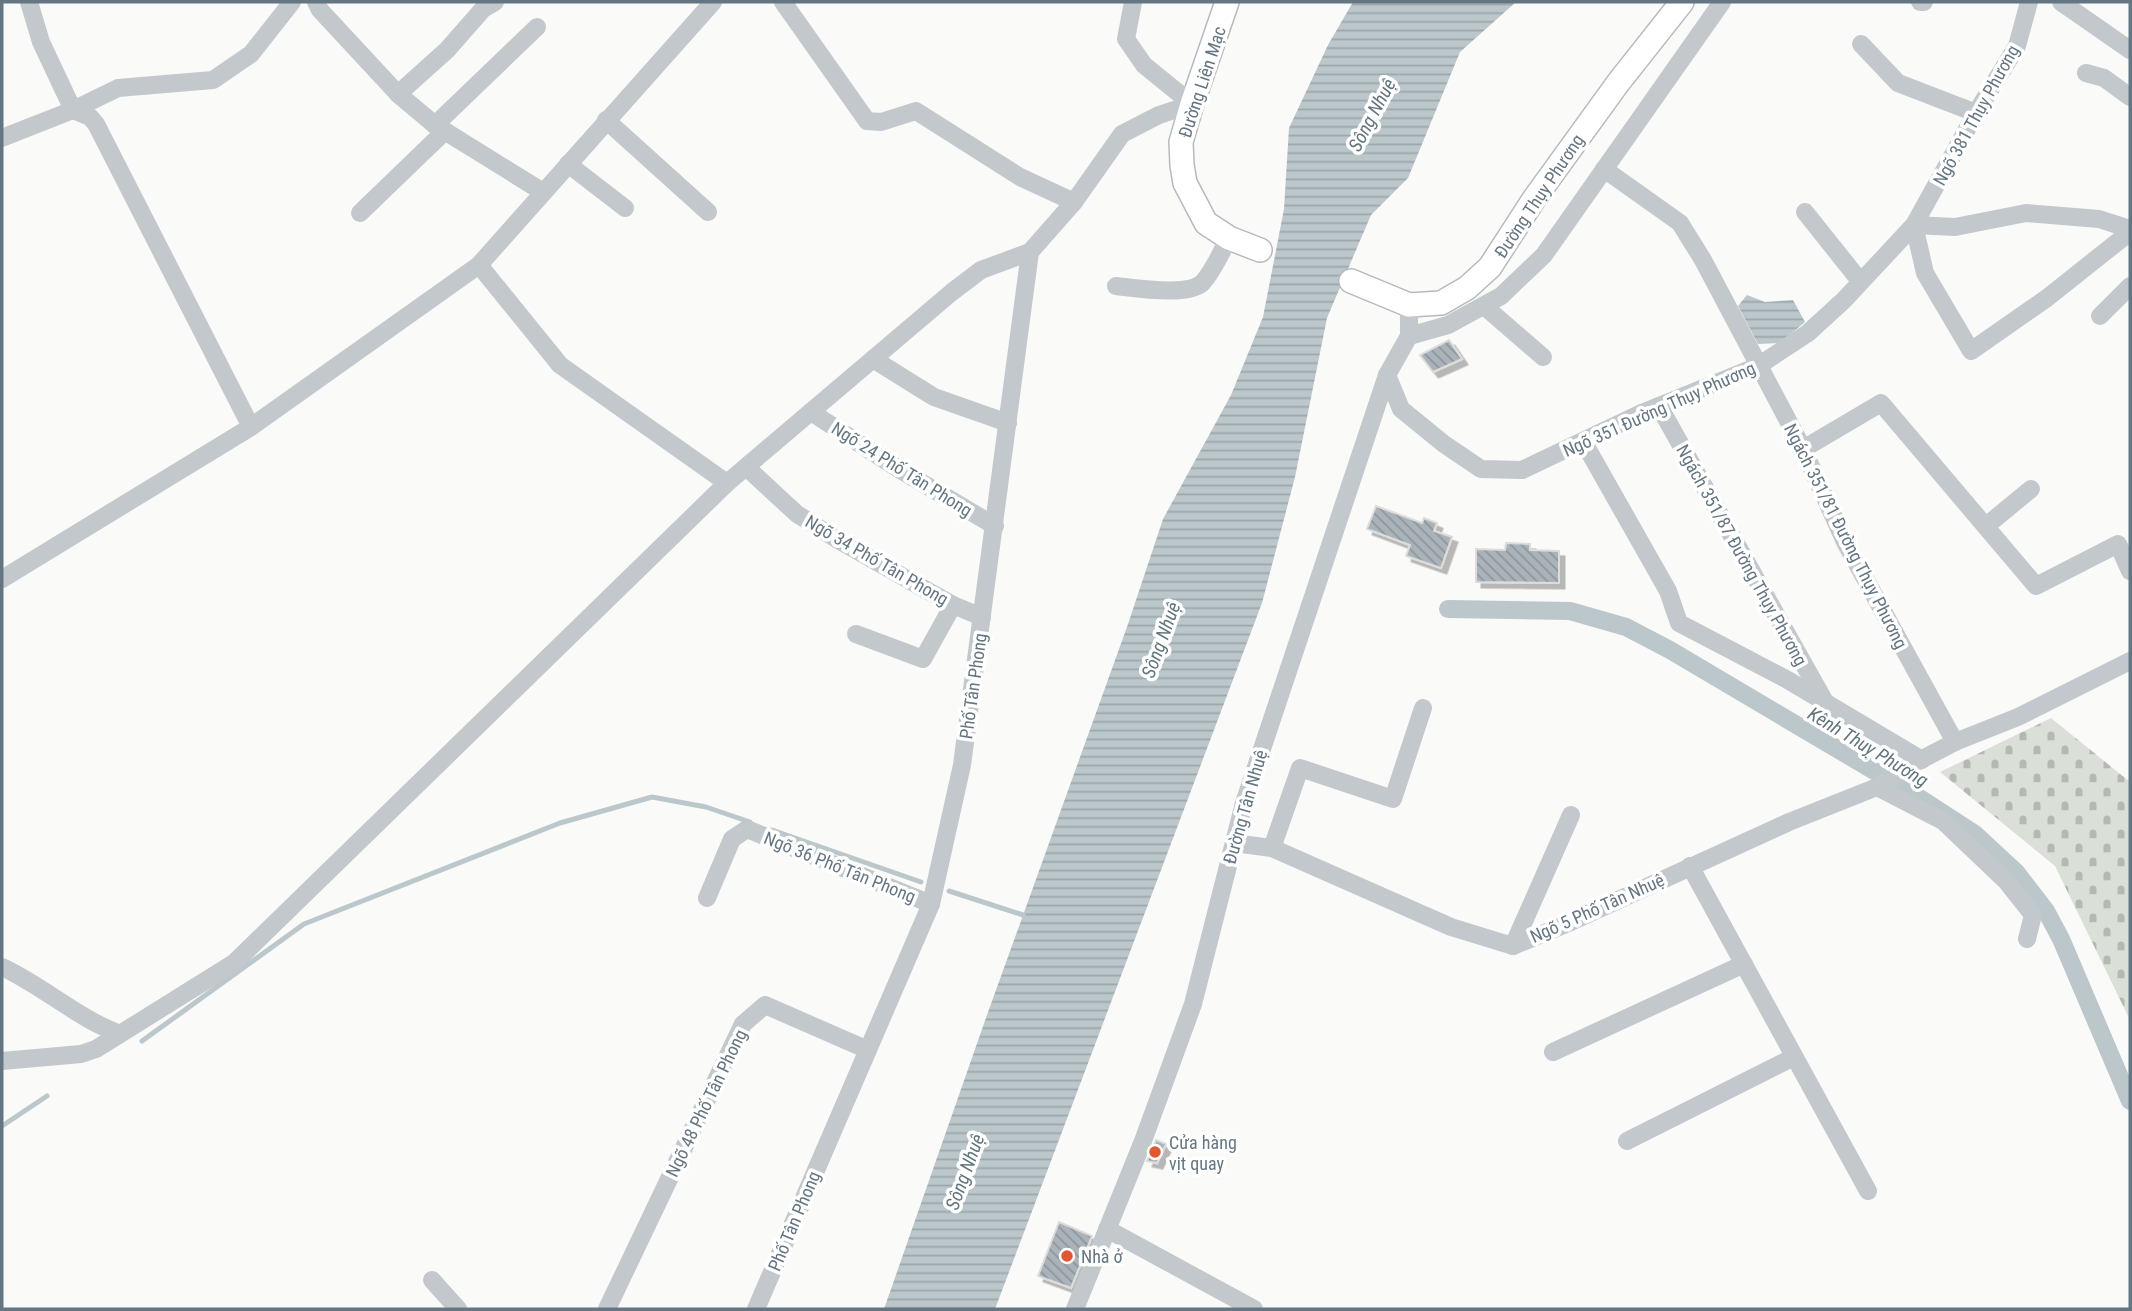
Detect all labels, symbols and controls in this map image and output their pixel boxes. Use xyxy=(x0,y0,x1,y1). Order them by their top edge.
street label: Đường Liên Mạc xyxy=(1174,24,1230,140)
street label: Ngõ 381 Thụy Phương xyxy=(1929,41,2023,189)
water label: Sông Nhuệ xyxy=(1343,75,1401,155)
street label: Đường Thụy Phương xyxy=(1490,130,1588,262)
street label: Ngõ 351 Đường Thụy Phương xyxy=(1560,357,1758,461)
street label: Ngõ 24 Phố Tân Phong xyxy=(828,417,976,521)
street label: Ngách 351/81 Đường Thụy Phương xyxy=(1780,420,1912,652)
street label: Ngách 351/87 Đường Thụy Phương xyxy=(1672,441,1812,669)
street label: Ngõ 34 Phố Tân Phong xyxy=(802,510,952,610)
water label: Sông Nhuệ xyxy=(1137,599,1185,681)
street label: Phố Tân Phong xyxy=(955,632,991,740)
water label: Kênh Thuỵ Phương xyxy=(1804,702,1932,792)
street label: Đường Tân Nhuệ xyxy=(1219,748,1271,866)
street label: Ngõ 36 Phố Tân Phong xyxy=(761,827,919,907)
street label: Ngõ 5 Phố Tân Nhuệ xyxy=(1527,869,1667,947)
street label: Ngõ 48 Phố Tân Phong xyxy=(661,1026,751,1180)
water label: Sông Nhuệ xyxy=(941,1131,989,1213)
place label: Cửa hàng vịt quay xyxy=(1169,1132,1237,1174)
marker: Cửa hàng vịt quay xyxy=(1147,1144,1163,1160)
street label: Phố Tân Phong xyxy=(764,1168,824,1274)
place label: Nhà ở xyxy=(1081,1246,1124,1267)
marker: Nhà ở xyxy=(1059,1248,1075,1264)

